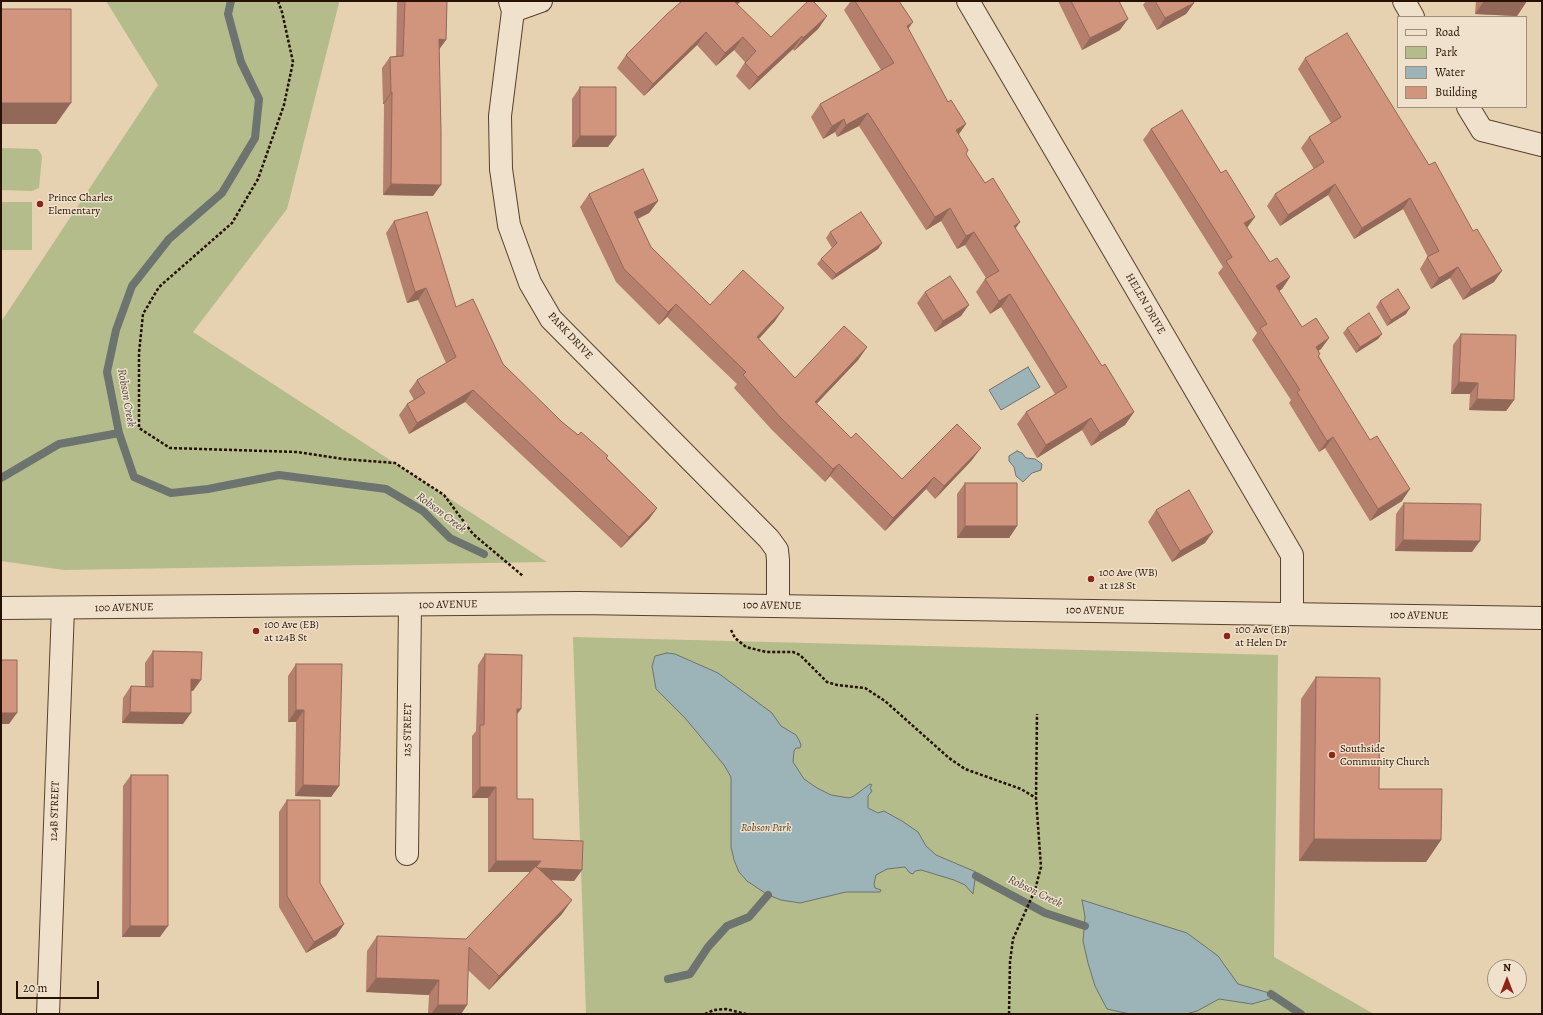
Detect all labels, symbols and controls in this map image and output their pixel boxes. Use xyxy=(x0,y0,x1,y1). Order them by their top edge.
legend xyxy=(1397,16,1527,108)
text: Road xyxy=(1435,24,1460,40)
text: Park xyxy=(1435,44,1458,60)
text: Water xyxy=(1435,64,1465,80)
text: Building xyxy=(1435,84,1477,100)
place label: Prince Charles Elementary xyxy=(48,191,113,217)
marker: Prince Charles Elementary xyxy=(35,199,45,209)
street label: HELEN DRIVE xyxy=(1122,271,1168,337)
street label: PARK DRIVE xyxy=(545,310,595,362)
water label: Robson Creek xyxy=(114,368,138,428)
water label: Robson Creek xyxy=(413,490,469,536)
place label: 100 Ave (WB) at 128 St xyxy=(1099,566,1158,592)
marker: 100 Ave (WB) at 128 St xyxy=(1086,574,1096,584)
street label: 100 AVENUE xyxy=(419,598,477,612)
street label: 100 AVENUE xyxy=(743,599,801,613)
street label: 100 AVENUE xyxy=(95,601,153,615)
street label: 100 AVENUE xyxy=(1066,604,1124,618)
street label: 100 AVENUE xyxy=(1390,609,1448,623)
place label: 100 Ave (EB) at 124B St xyxy=(264,618,319,644)
place label: 100 Ave (EB) at Helen Dr xyxy=(1235,623,1290,649)
marker: 100 Ave (EB) at 124B St xyxy=(251,626,261,636)
marker: 100 Ave (EB) at Helen Dr xyxy=(1222,631,1232,641)
street label: 125 STREET xyxy=(401,703,415,757)
place label: Southside Community Church xyxy=(1340,742,1430,768)
marker: Southside Community Church xyxy=(1327,750,1337,760)
street label: 124B STREET xyxy=(47,781,63,841)
park label: Robson Park xyxy=(741,821,791,835)
water label: Robson Creek xyxy=(1005,873,1065,911)
north arrow xyxy=(1487,959,1527,999)
text: N xyxy=(1503,960,1511,975)
scale bar xyxy=(18,973,101,999)
text: 20 m xyxy=(23,980,47,996)

